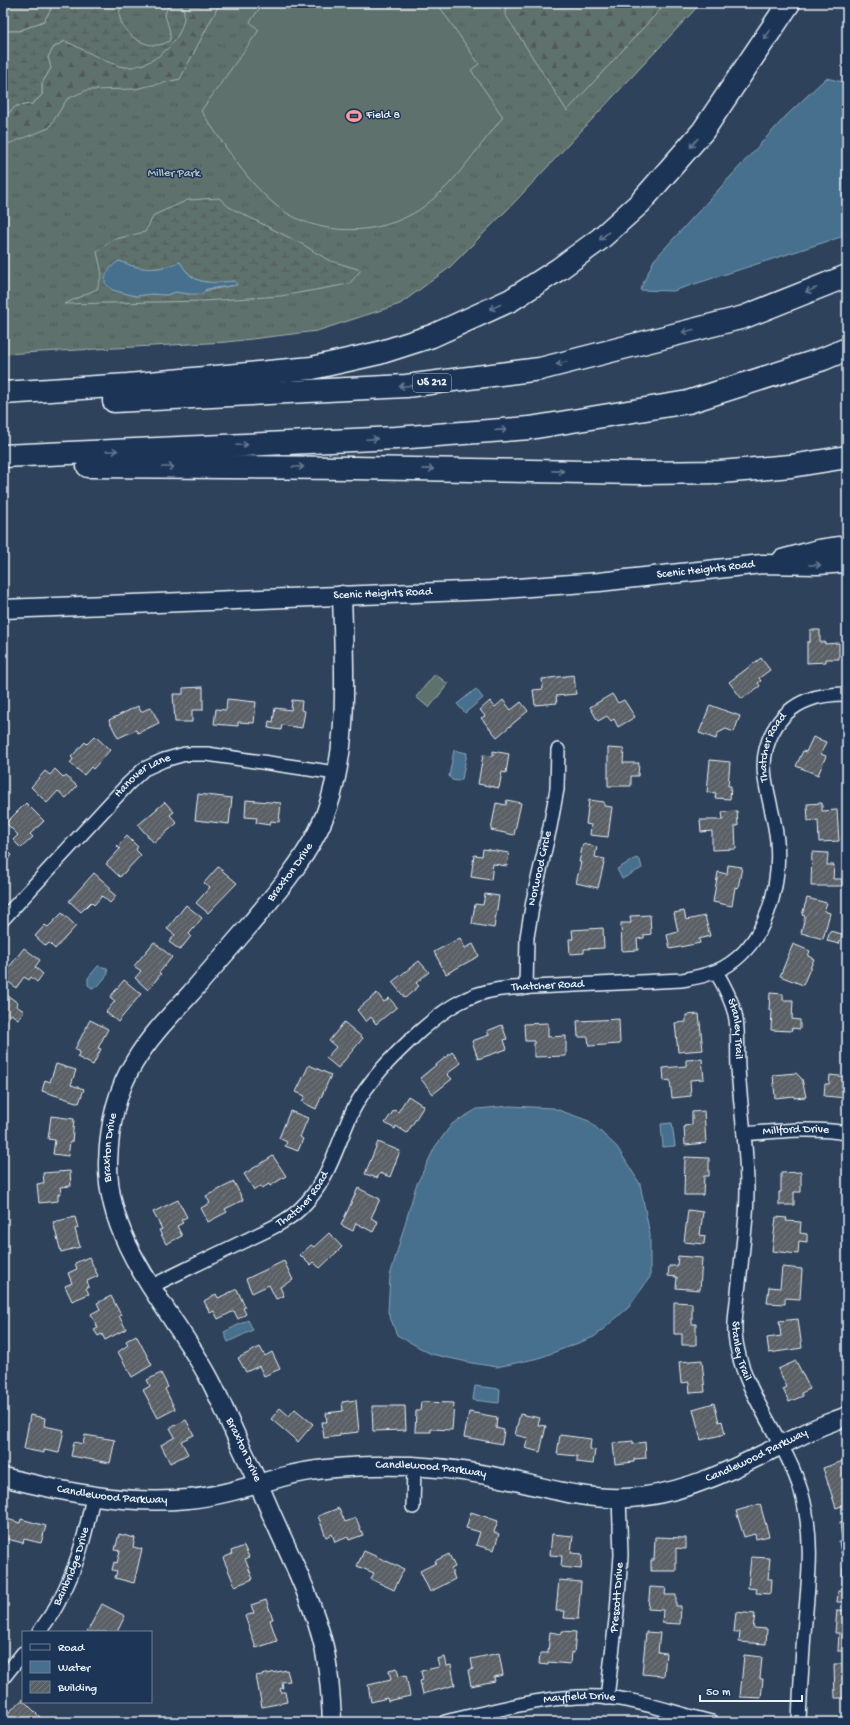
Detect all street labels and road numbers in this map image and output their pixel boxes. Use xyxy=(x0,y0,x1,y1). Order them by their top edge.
road number: US 212 xyxy=(413,374,451,392)
street label: Scenic Heights Road xyxy=(656,558,756,583)
street label: Scenic Heights Road xyxy=(333,585,433,603)
street label: Thatcher Road xyxy=(757,709,791,784)
street label: Hanover Lane xyxy=(112,751,173,801)
street label: Norwood Circle xyxy=(525,829,556,907)
street label: Braxton Drive xyxy=(264,840,317,906)
street label: Thatcher Road xyxy=(510,978,585,995)
street label: Stanley Trail xyxy=(723,996,745,1060)
street label: Braxton Drive xyxy=(101,1111,121,1184)
street label: Millford Drive xyxy=(762,1123,830,1139)
street label: Thatcher Road xyxy=(273,1168,333,1231)
street label: Stanley Trail xyxy=(728,1321,754,1383)
street label: Braxton Drive xyxy=(222,1415,264,1485)
street label: Candlewood Parkway xyxy=(704,1426,810,1486)
street label: Candlewood Parkway xyxy=(376,1459,488,1482)
street label: Candlewood Parkway xyxy=(56,1482,168,1508)
street label: Bainbridge Drive xyxy=(50,1525,93,1609)
street label: Prescott Drive xyxy=(607,1561,628,1635)
street label: Mayfield Drive xyxy=(543,1690,617,1707)

